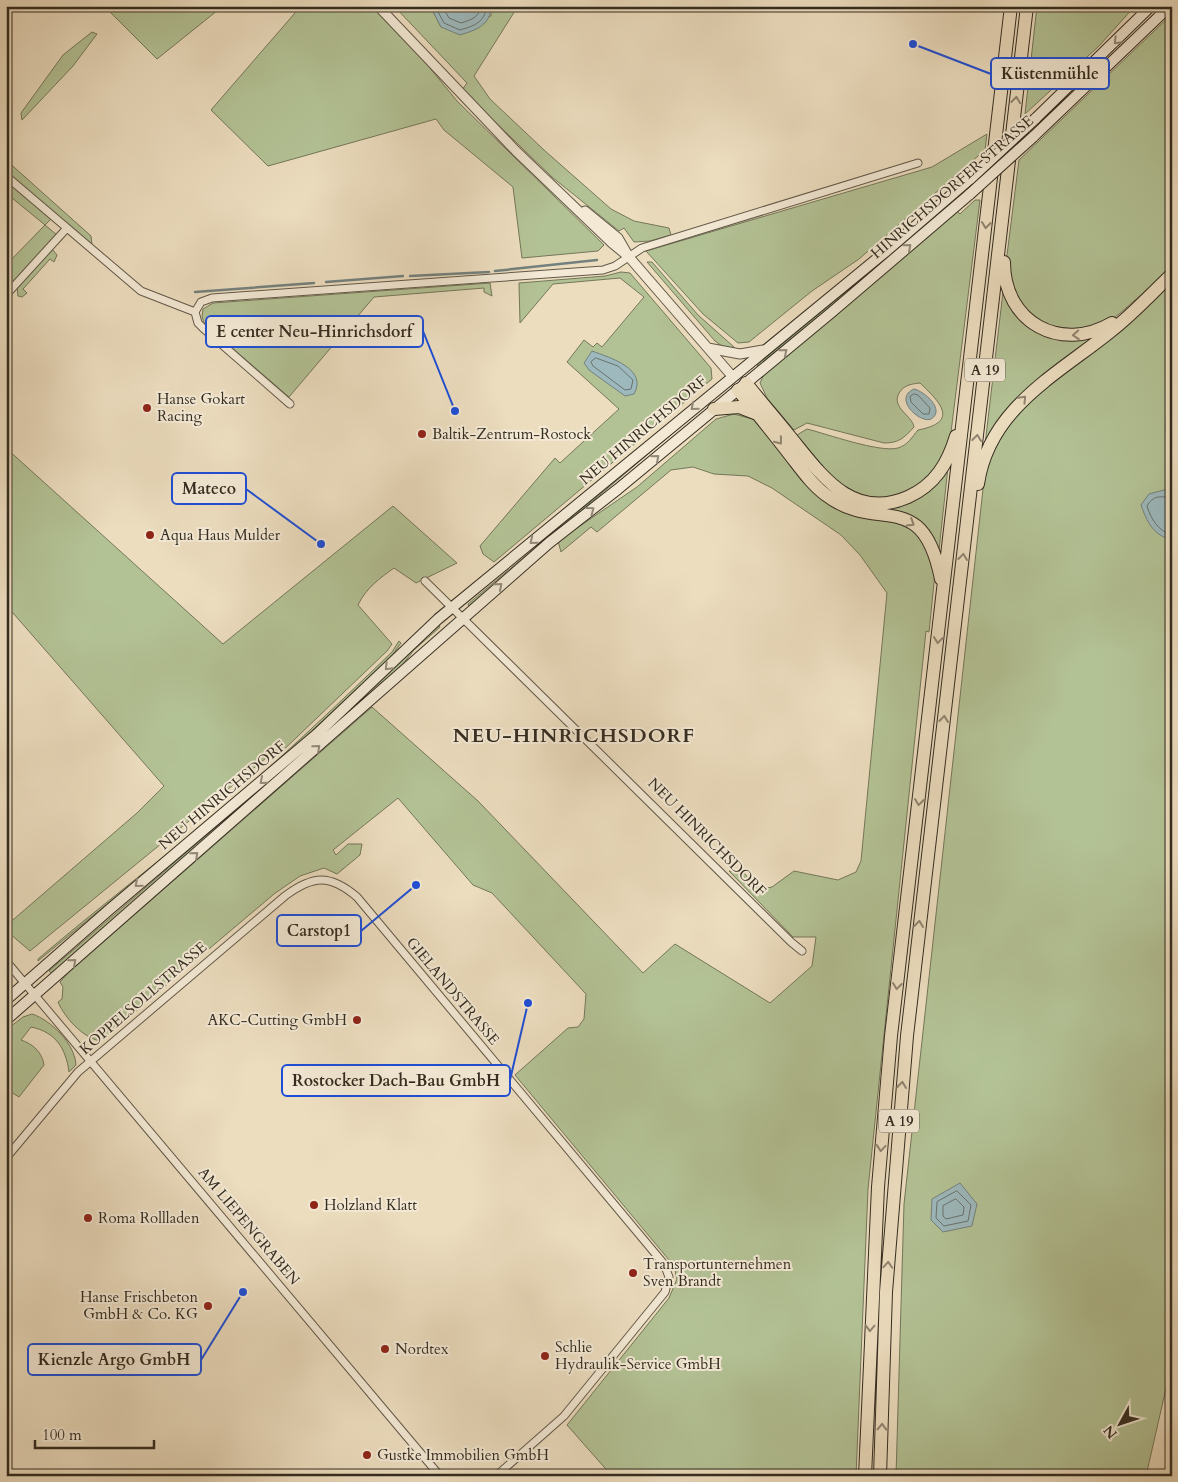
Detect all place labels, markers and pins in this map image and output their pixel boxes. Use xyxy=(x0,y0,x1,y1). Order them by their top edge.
callout: Küstenmühle xyxy=(991,58,1109,89)
callout: E center Neu-Hinrichsdorf xyxy=(206,316,423,347)
place label: Hanse Gokart Racing xyxy=(157,389,245,426)
marker: Hanse Gokart Racing xyxy=(141,402,153,414)
place label: Baltik-Zentrum-Rostock xyxy=(432,424,591,444)
marker: Baltik-Zentrum-Rostock xyxy=(416,428,428,440)
callout: Mateco xyxy=(172,473,246,504)
place label: Aqua Haus Mulder xyxy=(160,525,281,545)
marker: Aqua Haus Mulder xyxy=(144,529,156,541)
callout: Carstop1 xyxy=(277,915,361,946)
place label: AKC-Cutting GmbH xyxy=(208,1010,347,1030)
marker: AKC-Cutting GmbH xyxy=(351,1014,363,1026)
callout: Rostocker Dach-Bau GmbH xyxy=(282,1065,510,1096)
place label: Holzland Klatt xyxy=(324,1195,417,1215)
marker: Holzland Klatt xyxy=(308,1199,320,1211)
place label: Roma Rollladen xyxy=(98,1208,200,1228)
marker: Roma Rollladen xyxy=(82,1212,94,1224)
place label: Transportunternehmen Sven Brandt xyxy=(643,1254,792,1291)
marker: Transportunternehmen Sven Brandt xyxy=(627,1267,639,1279)
place label: Hanse Frischbeton GmbH & Co. KG xyxy=(80,1287,198,1324)
marker: Hanse Frischbeton GmbH & Co. KG xyxy=(202,1300,214,1312)
place label: Schlie Hydraulik-Service GmbH xyxy=(555,1337,721,1374)
place label: Nordtex xyxy=(395,1339,449,1359)
marker: Nordtex xyxy=(379,1343,391,1355)
callout: Kienzle Argo GmbH xyxy=(28,1344,201,1375)
marker: Schlie Hydraulik-Service GmbH xyxy=(539,1350,551,1362)
place label: Gustke Immobilien GmbH xyxy=(377,1445,550,1465)
marker: Gustke Immobilien GmbH xyxy=(361,1449,373,1461)

